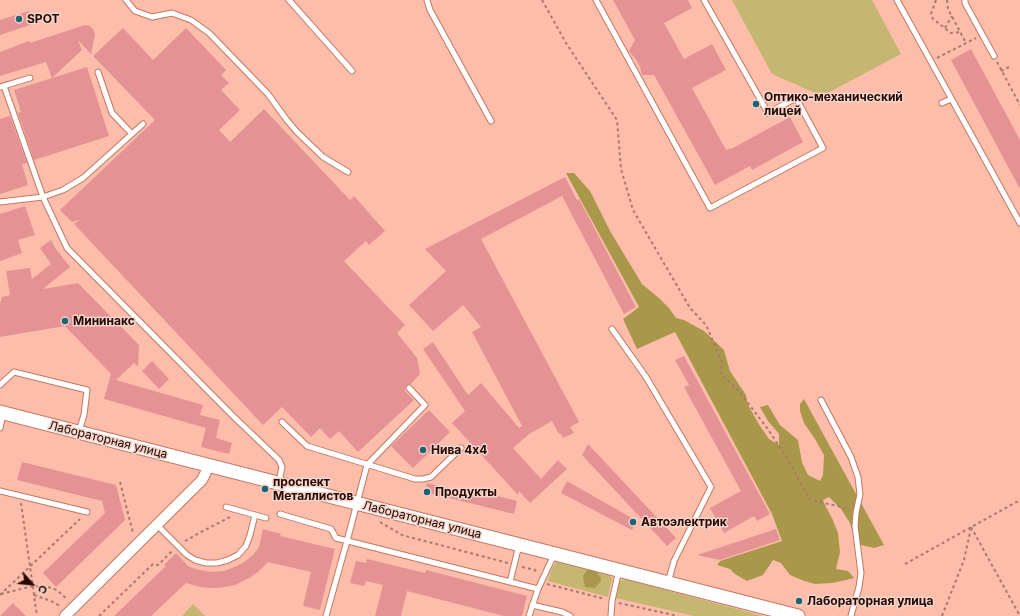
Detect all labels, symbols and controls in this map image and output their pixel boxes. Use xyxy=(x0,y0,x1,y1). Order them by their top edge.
place label: SPOT xyxy=(27,12,60,26)
marker: SPOT xyxy=(14,14,24,24)
place label: Оптико-механический лицей xyxy=(764,90,903,118)
marker: Оптико-механический лицей xyxy=(751,99,761,109)
place label: Мининакс xyxy=(73,314,135,328)
marker: Мининакс xyxy=(60,316,70,326)
street label: Лабораторная улица xyxy=(47,418,169,462)
place label: Нива 4х4 xyxy=(431,443,487,457)
marker: Нива 4х4 xyxy=(418,445,428,455)
place label: проспект Металлистов xyxy=(273,475,353,503)
marker: проспект Металлистов xyxy=(260,484,270,494)
place label: Продукты xyxy=(435,485,497,499)
marker: Продукты xyxy=(422,487,432,497)
street label: Лабораторная улица xyxy=(361,498,483,542)
place label: Автоэлектрик xyxy=(641,515,727,529)
marker: Автоэлектрик xyxy=(628,517,638,527)
north arrow xyxy=(12,564,52,604)
text: С xyxy=(35,583,51,596)
place label: Лабораторная улица xyxy=(807,594,934,608)
marker: Лабораторная улица xyxy=(794,596,804,606)

